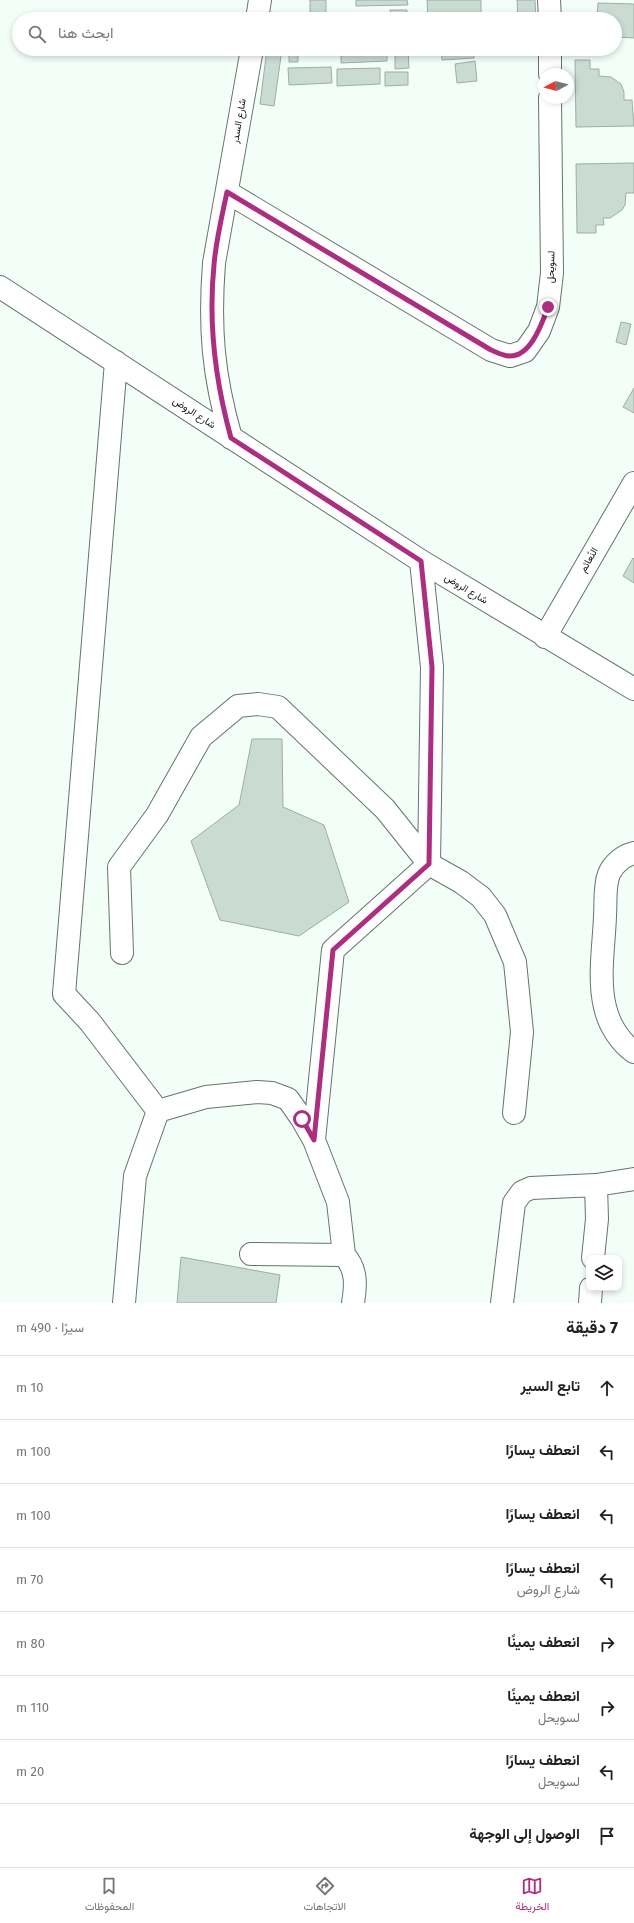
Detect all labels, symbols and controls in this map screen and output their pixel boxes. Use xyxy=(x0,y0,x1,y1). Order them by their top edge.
search box xyxy=(12,12,622,56)
icon: search xyxy=(26,23,48,45)
text: ابحث هنا xyxy=(58,24,113,42)
north arrow xyxy=(538,68,574,104)
street label: شارع السدر xyxy=(229,98,249,145)
street label: لسويحل xyxy=(544,250,558,283)
route end xyxy=(539,298,557,316)
street label: شارع الروض xyxy=(170,395,218,431)
street label: النًعائم xyxy=(577,546,601,574)
street label: شارع الروض xyxy=(442,571,490,607)
route start xyxy=(293,1110,311,1128)
map controls xyxy=(586,1255,622,1291)
button: layers xyxy=(586,1255,622,1291)
text: 7 دقيقة xyxy=(566,1317,618,1338)
text: سيرًا · 490 m xyxy=(16,1320,84,1335)
text: تابع السير xyxy=(521,1377,580,1395)
icon: ahead xyxy=(596,1377,618,1399)
text: 10 m xyxy=(16,1380,44,1395)
text: انعطف يسارًا xyxy=(505,1441,580,1459)
icon: left xyxy=(596,1441,618,1463)
text: 100 m xyxy=(16,1444,51,1459)
text: انعطف يسارًا xyxy=(505,1505,580,1523)
icon: left xyxy=(596,1505,618,1527)
text: 100 m xyxy=(16,1508,51,1523)
text: انعطف يسارًا xyxy=(505,1559,580,1577)
icon: left xyxy=(596,1569,618,1591)
text: 70 m xyxy=(16,1572,43,1587)
text: شارع الروض xyxy=(517,1582,580,1597)
text: انعطف يمينًا xyxy=(507,1633,580,1651)
icon: right xyxy=(596,1633,618,1655)
text: 80 m xyxy=(16,1636,45,1651)
text: انعطف يمينًا xyxy=(507,1687,580,1705)
icon: right xyxy=(596,1697,618,1719)
text: 110 m xyxy=(16,1700,49,1715)
text: لسويحل xyxy=(538,1710,580,1725)
text: انعطف يسارًا xyxy=(505,1751,580,1769)
icon: left xyxy=(596,1761,618,1783)
text: 20 m xyxy=(16,1764,44,1779)
text: لسويحل xyxy=(538,1774,580,1789)
text: الوصول إلى الوجهة xyxy=(469,1825,580,1843)
icon: arrive xyxy=(596,1825,618,1847)
tab: المحفوظات xyxy=(85,1875,134,1916)
tab: الاتجاهات xyxy=(303,1875,346,1916)
tab: الخريطة xyxy=(515,1875,549,1916)

